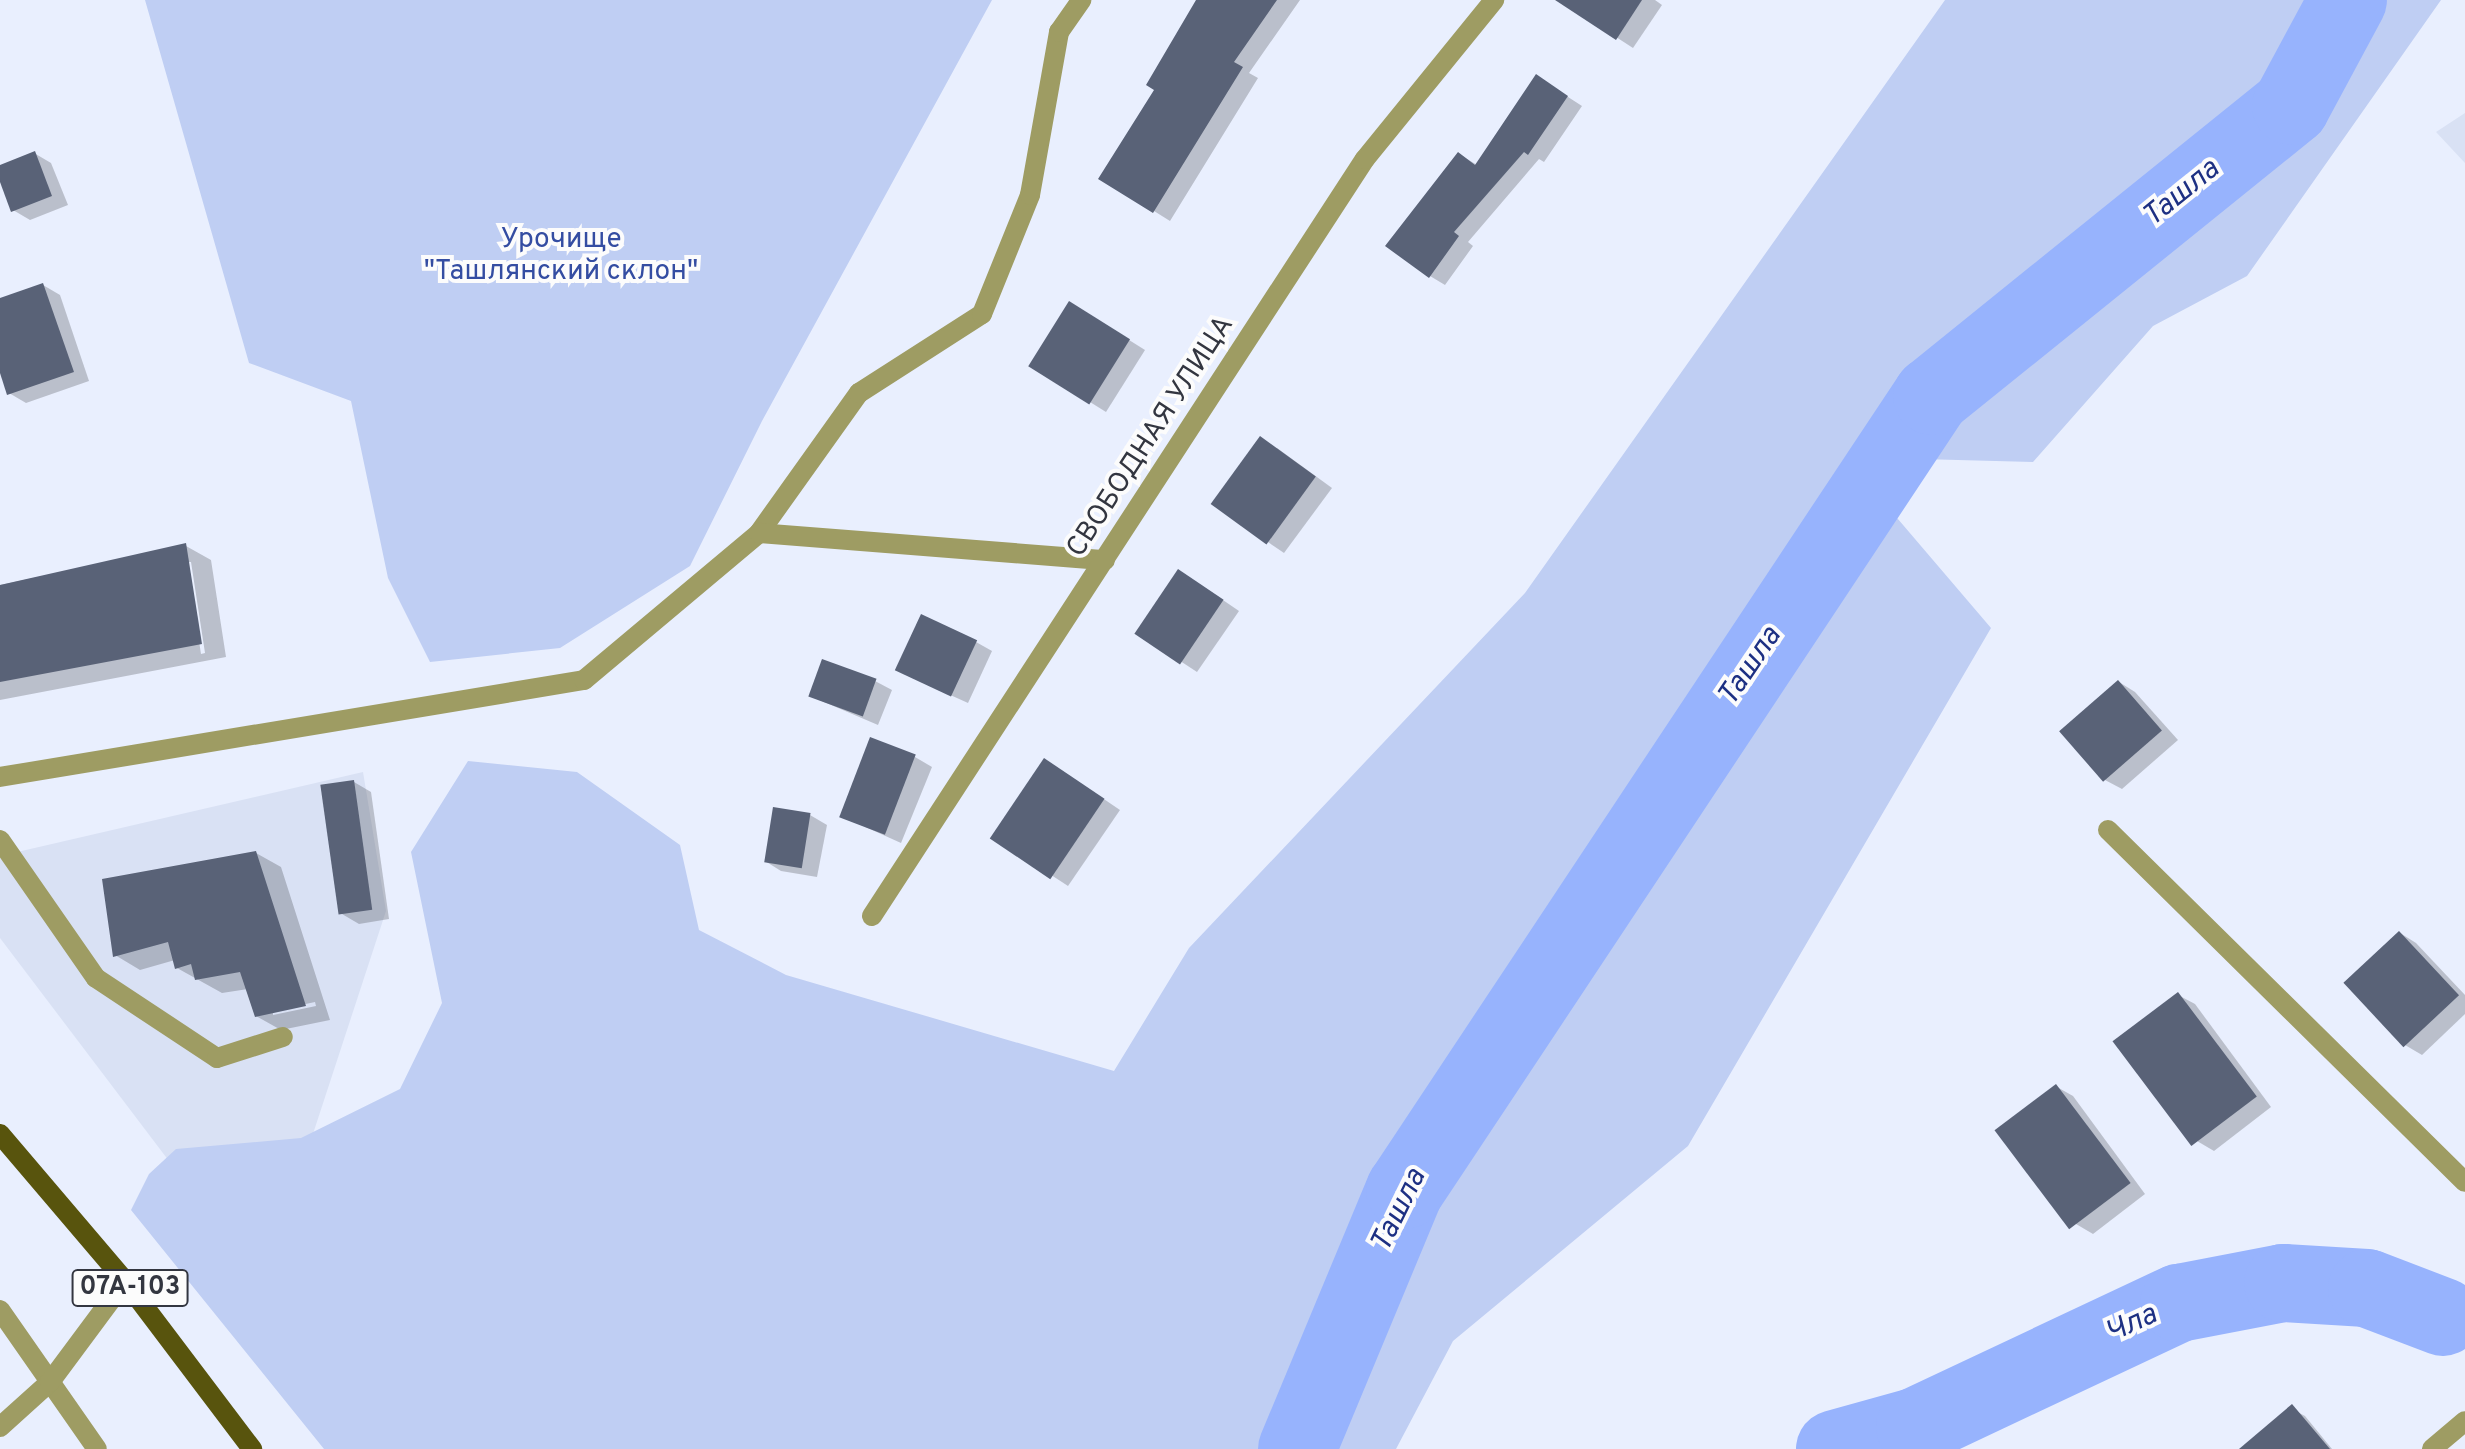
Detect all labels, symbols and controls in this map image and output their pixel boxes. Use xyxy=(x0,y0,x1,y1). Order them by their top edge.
water label: Ташла xyxy=(2136,152,2228,236)
park label: Урочище "Ташлянский склон" xyxy=(424,223,698,289)
street label: СВОБОДНАЯ УЛИЦА xyxy=(1060,310,1242,564)
water label: Ташла xyxy=(1711,620,1791,714)
water label: Ташла xyxy=(1365,1164,1435,1258)
road number: 07А-103 xyxy=(70,1266,190,1310)
water label: Чла xyxy=(2101,1298,2163,1352)

